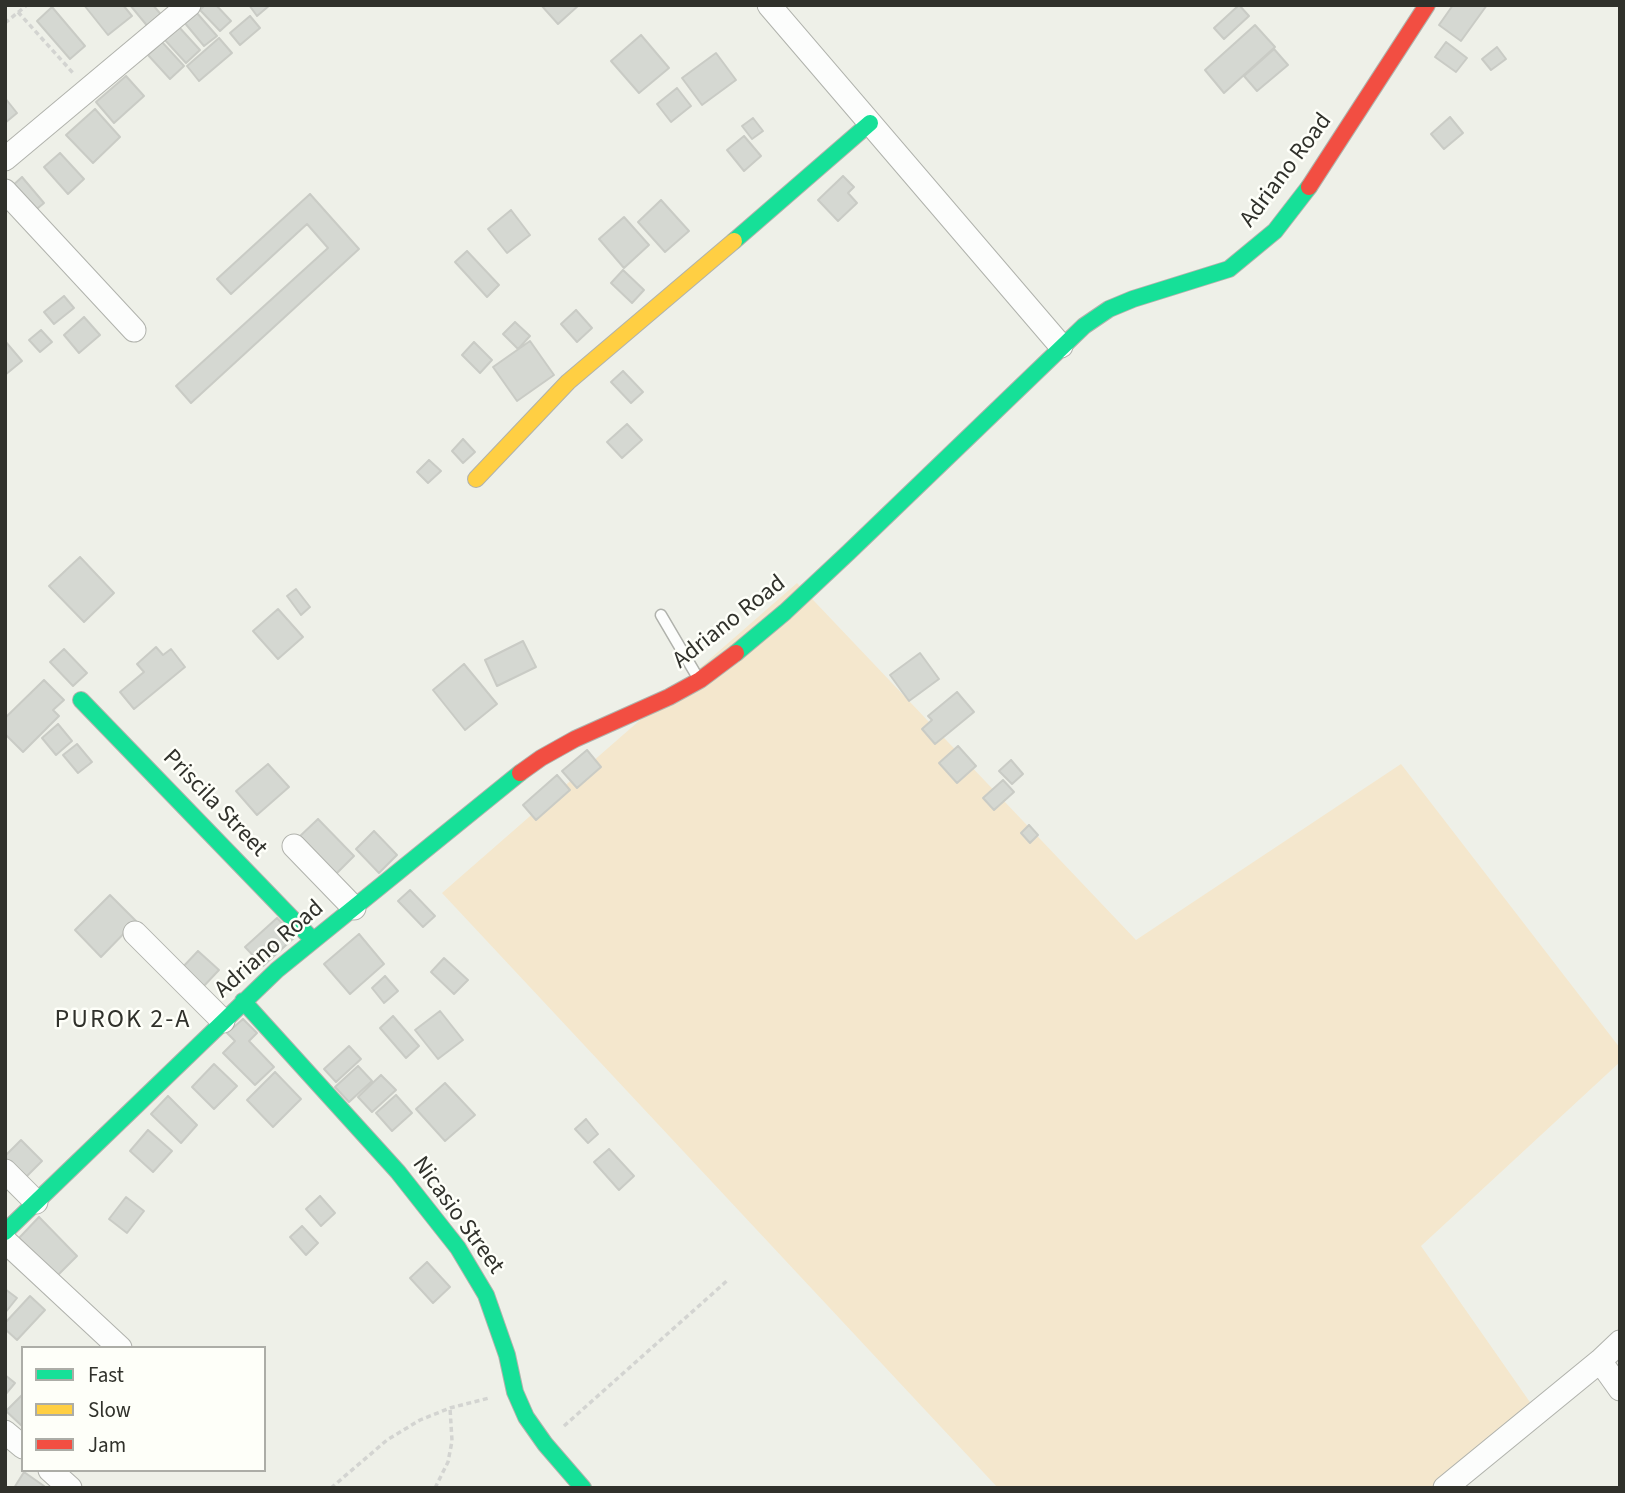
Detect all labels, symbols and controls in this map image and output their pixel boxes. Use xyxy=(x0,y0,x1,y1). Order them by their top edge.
street label: Adriano Road xyxy=(1235,108,1339,234)
street label: Adriano Road xyxy=(668,570,792,676)
street label: Priscila Street xyxy=(156,744,272,864)
street label: Adriano Road xyxy=(210,895,330,1005)
district label: PUROK 2-A xyxy=(56,1005,190,1037)
street label: Nicasio Street xyxy=(405,1152,509,1280)
legend xyxy=(21,1346,266,1472)
text: Fast xyxy=(88,1360,124,1390)
text: Slow xyxy=(88,1395,131,1425)
text: Jam xyxy=(88,1430,126,1460)

